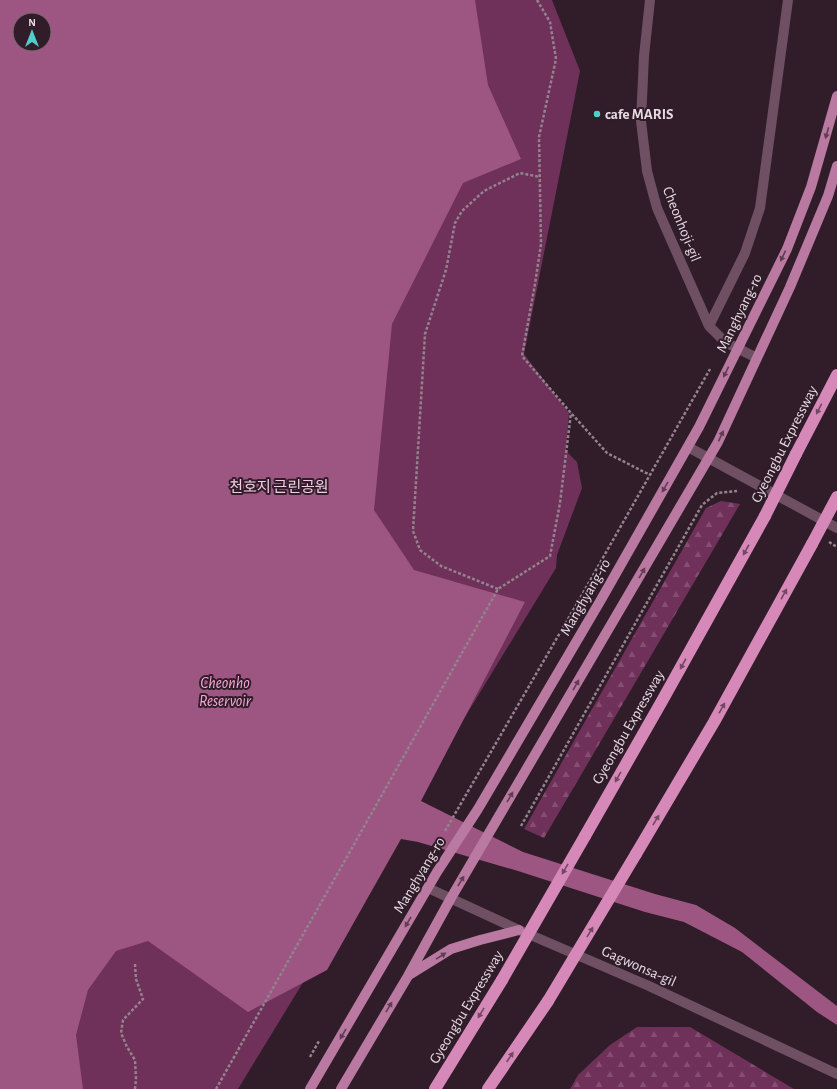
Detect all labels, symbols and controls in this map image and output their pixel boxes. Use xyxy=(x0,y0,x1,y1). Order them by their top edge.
north arrow xyxy=(12,12,52,52)
text: N xyxy=(28,17,36,28)
place label: cafe MARIS xyxy=(605,107,674,122)
marker: cafe MARIS xyxy=(592,109,602,119)
one-way arrow xyxy=(824,127,830,139)
street label: Cheonhoji-gil xyxy=(660,185,703,264)
one-way arrow xyxy=(780,250,786,261)
street label: Manghyang-ro xyxy=(714,271,765,355)
one-way arrow xyxy=(723,367,729,378)
street label: Gyeongbu Expressway xyxy=(748,383,821,505)
one-way arrow xyxy=(816,404,822,415)
one-way arrow xyxy=(718,430,724,442)
park label: 천호지 근린공원 xyxy=(229,478,329,495)
one-way arrow xyxy=(662,481,669,493)
one-way arrow xyxy=(742,544,749,556)
street label: Manghyang-ro xyxy=(557,556,613,638)
one-way arrow xyxy=(638,567,645,579)
one-way arrow xyxy=(781,588,788,600)
one-way arrow xyxy=(679,658,686,670)
street label: Gyeongbu Expressway xyxy=(590,667,667,787)
water label: Cheonho Reservoir xyxy=(199,675,252,709)
one-way arrow xyxy=(572,679,579,691)
one-way arrow xyxy=(718,702,725,714)
one-way arrow xyxy=(615,771,622,783)
one-way arrow xyxy=(507,791,514,803)
one-way arrow xyxy=(652,815,660,825)
street label: Manghyang-ro xyxy=(391,835,448,916)
one-way arrow xyxy=(562,863,569,875)
one-way arrow xyxy=(458,875,465,887)
one-way arrow xyxy=(405,916,412,927)
one-way arrow xyxy=(586,926,593,938)
street label: Gagwonsa-gil xyxy=(599,943,678,990)
street label: Gyeongbu Expressway xyxy=(427,948,506,1066)
one-way arrow xyxy=(435,952,447,959)
one-way arrow xyxy=(386,1001,393,1013)
one-way arrow xyxy=(478,1007,485,1019)
one-way arrow xyxy=(339,1028,346,1040)
one-way arrow xyxy=(506,1052,514,1062)

